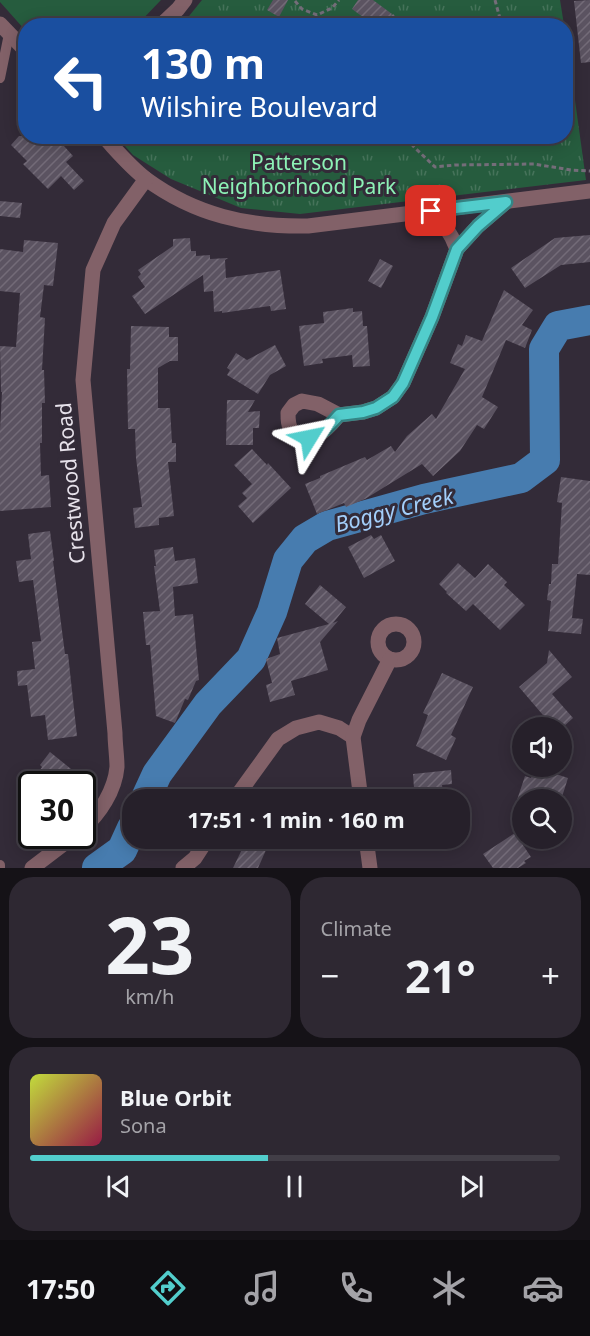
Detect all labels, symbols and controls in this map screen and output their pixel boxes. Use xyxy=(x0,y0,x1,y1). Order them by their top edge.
text: 130 m xyxy=(141,34,265,91)
icon: left xyxy=(42,42,120,120)
text: Wilshire Boulevard xyxy=(141,88,378,125)
park label: Patterson Neighborhood Park xyxy=(202,148,397,200)
pin xyxy=(405,185,456,236)
icon: arrive xyxy=(414,194,447,227)
street label: Crestwood Road xyxy=(49,401,91,565)
position arrow xyxy=(277,406,341,470)
water label: Boggy Creek xyxy=(331,480,457,538)
map controls xyxy=(512,717,572,849)
button: sound xyxy=(512,717,572,777)
speed limit sign: 30 xyxy=(18,771,96,849)
button: search xyxy=(512,789,572,849)
text: 17:51 · 1 min · 160 m xyxy=(187,804,405,834)
text: 23 xyxy=(105,891,194,997)
text: Climate xyxy=(321,915,392,942)
text: 21° xyxy=(405,945,476,1006)
text: − xyxy=(321,953,339,998)
text: + xyxy=(541,953,560,998)
text: km/h xyxy=(125,983,174,1010)
text: Blue Orbit xyxy=(120,1082,232,1112)
text: Sona xyxy=(120,1112,167,1139)
icon: previous xyxy=(102,1170,135,1203)
icon: pause xyxy=(278,1170,311,1203)
icon: next xyxy=(455,1170,488,1203)
icon: directions xyxy=(147,1267,189,1309)
icon: music xyxy=(241,1267,283,1309)
icon: phone xyxy=(335,1267,377,1309)
icon: climate xyxy=(428,1267,470,1309)
icon: car xyxy=(522,1267,564,1309)
text: 17:50 xyxy=(26,1270,95,1307)

